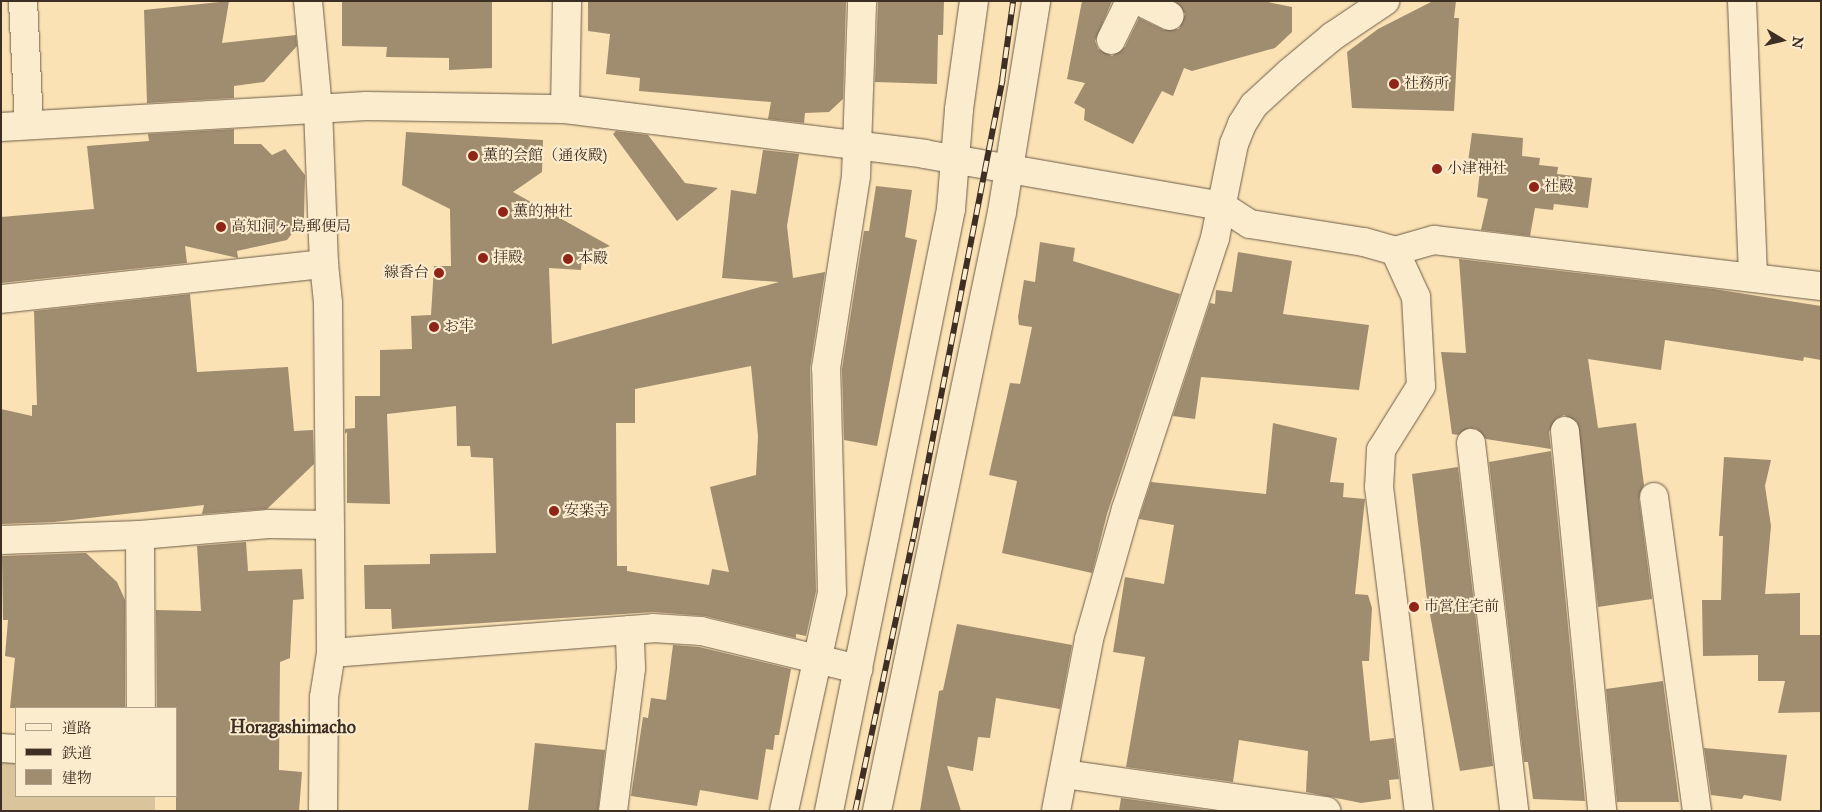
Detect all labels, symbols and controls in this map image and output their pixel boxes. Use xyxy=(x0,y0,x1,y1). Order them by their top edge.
north arrow xyxy=(1757,15,1807,65)
text: N xyxy=(1788,35,1807,50)
place label: 社務所 xyxy=(1404,75,1449,93)
marker: 社務所 xyxy=(1388,78,1400,90)
place label: 薫的会館（通夜殿) xyxy=(483,147,607,165)
marker: 薫的会館（通夜殿) xyxy=(467,150,479,162)
place label: 小津神社 xyxy=(1447,160,1507,178)
marker: 小津神社 xyxy=(1431,163,1443,175)
place label: 社殿 xyxy=(1544,178,1574,196)
marker: 社殿 xyxy=(1528,181,1540,193)
place label: 薫的神社 xyxy=(513,203,573,221)
marker: 薫的神社 xyxy=(497,206,509,218)
place label: 高知洞ヶ島郵便局 xyxy=(231,218,351,236)
marker: 高知洞ヶ島郵便局 xyxy=(215,221,227,233)
place label: 拝殿 xyxy=(493,249,523,267)
place label: 本殿 xyxy=(578,250,608,268)
marker: 拝殿 xyxy=(477,252,489,264)
marker: 本殿 xyxy=(562,253,574,265)
place label: 線香台 xyxy=(384,264,429,282)
marker: 線香台 xyxy=(433,267,445,279)
place label: お牢 xyxy=(444,318,474,336)
marker: お牢 xyxy=(428,321,440,333)
place label: 安楽寺 xyxy=(564,502,609,520)
marker: 安楽寺 xyxy=(548,505,560,517)
place label: 市営住宅前 xyxy=(1424,598,1499,616)
marker: 市営住宅前 xyxy=(1408,601,1420,613)
legend xyxy=(15,707,178,797)
district label: Horagashimacho xyxy=(230,716,356,738)
text: 道路 xyxy=(62,719,92,737)
text: 鉄道 xyxy=(62,744,92,762)
text: 建物 xyxy=(62,769,92,787)

